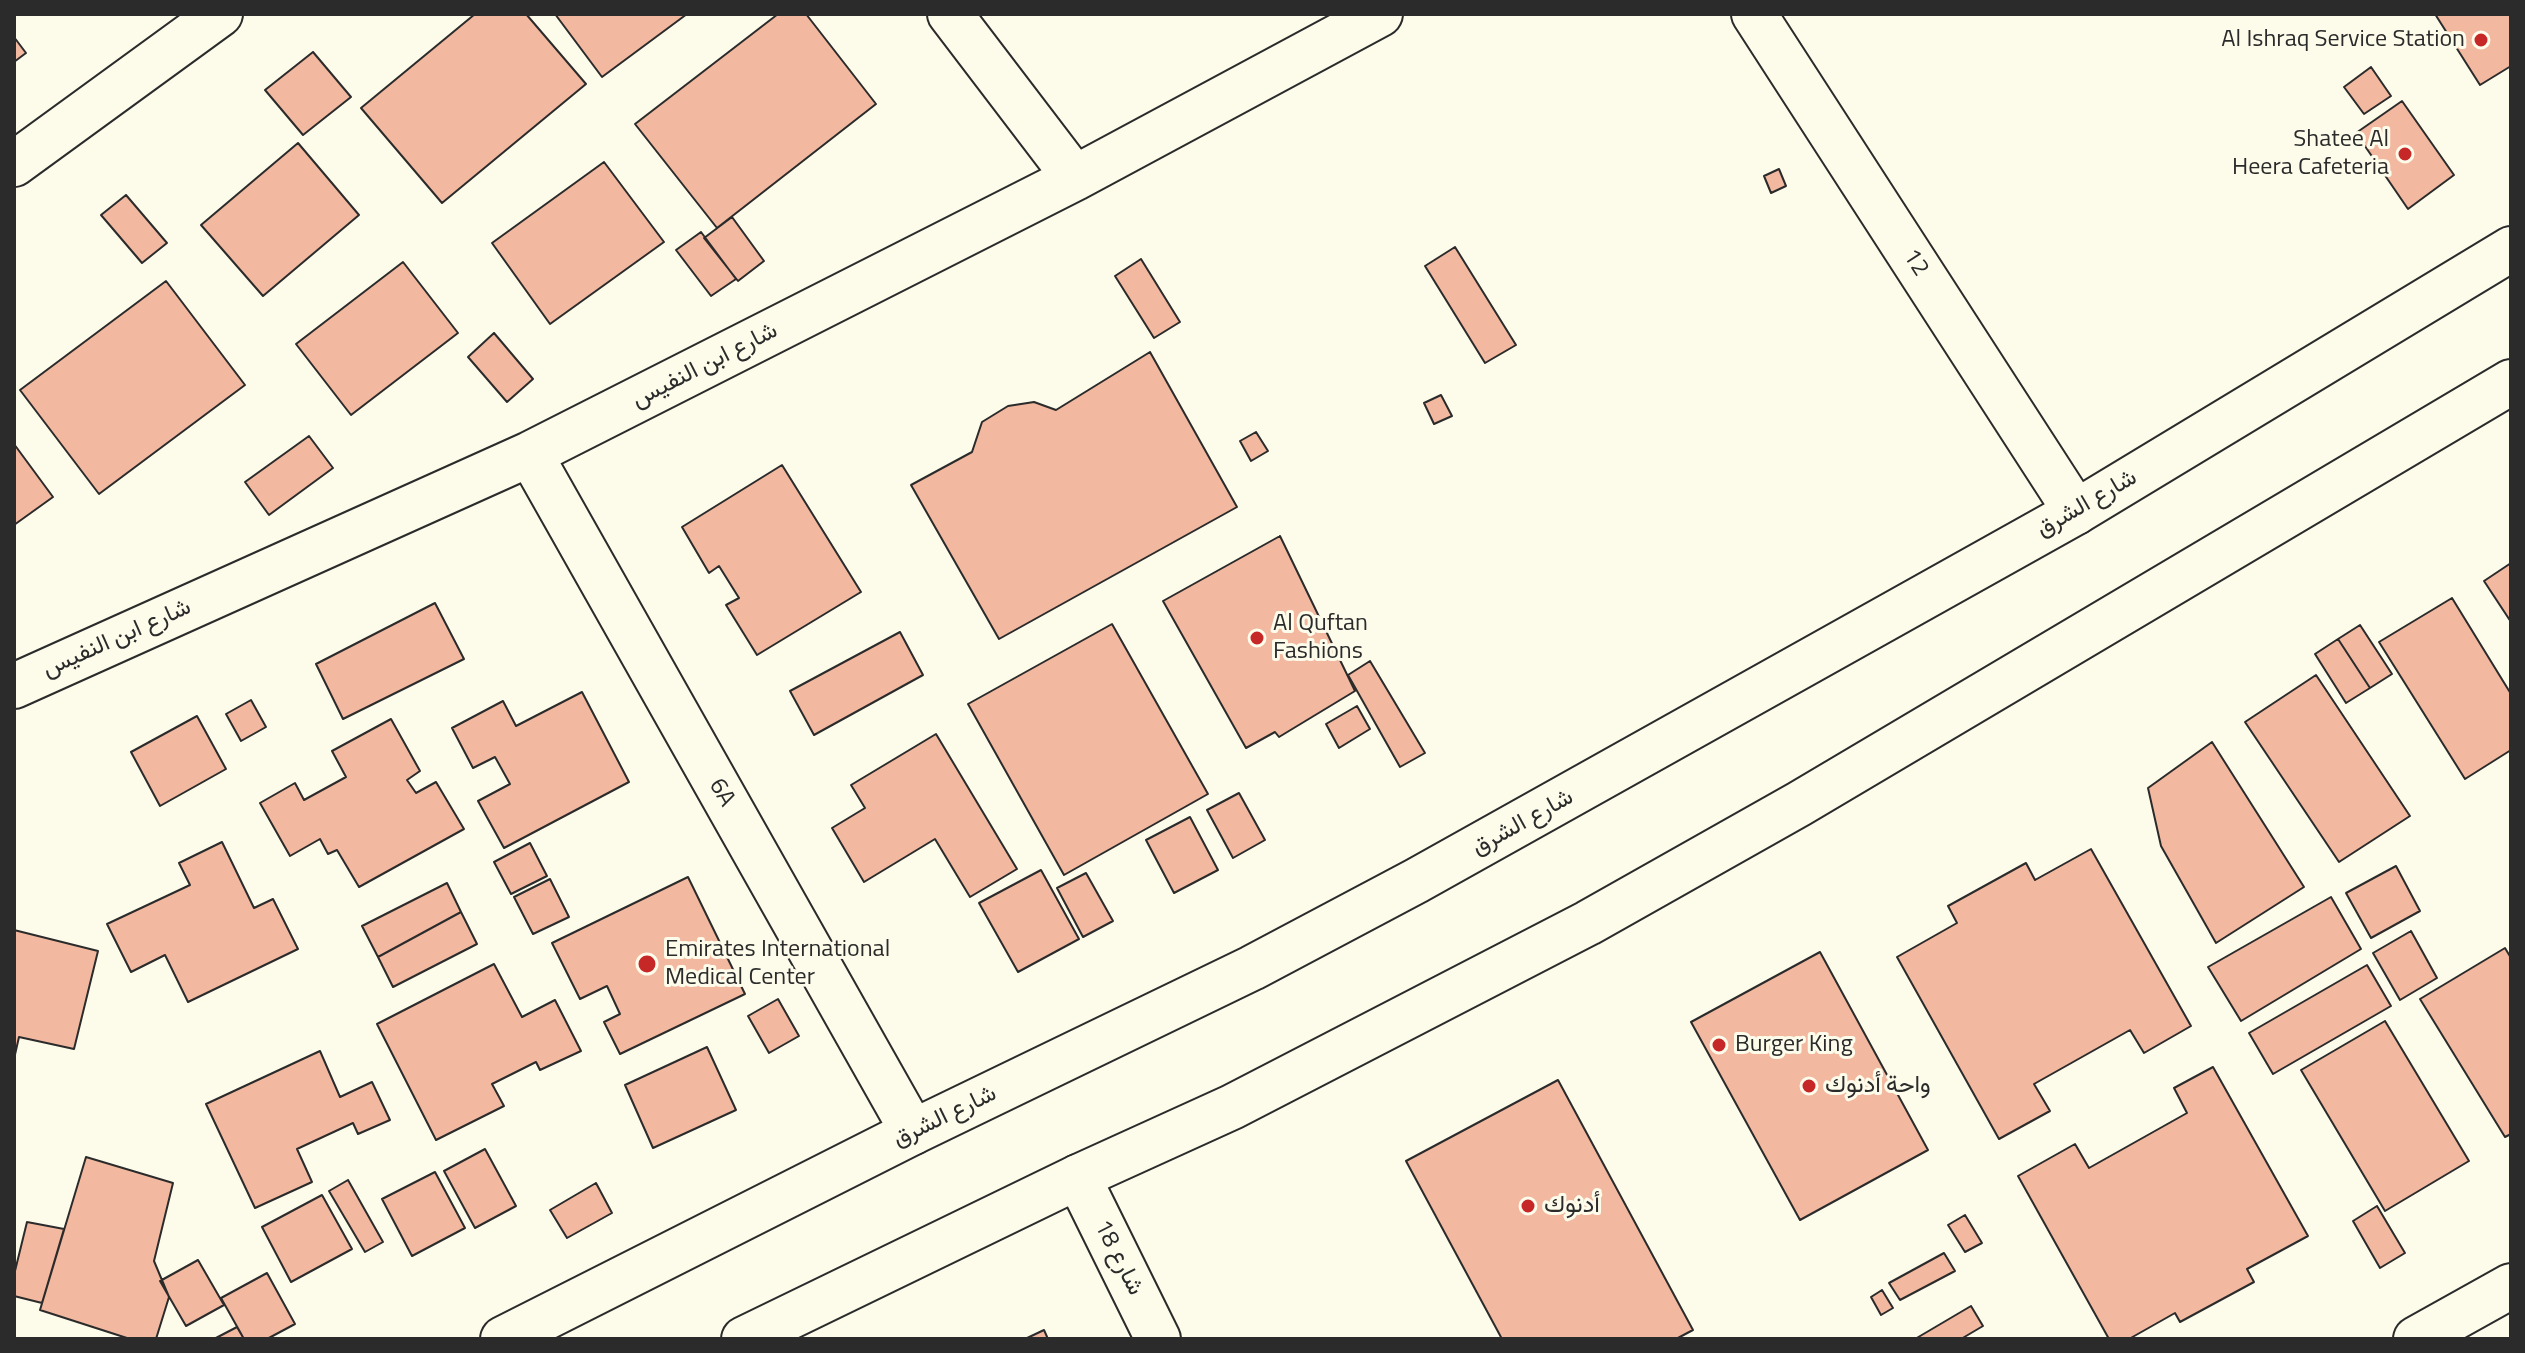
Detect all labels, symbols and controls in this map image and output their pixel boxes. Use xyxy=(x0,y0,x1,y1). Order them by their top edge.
place label: Al Ishraq Service Station xyxy=(2221,26,2465,54)
marker: Al Ishraq Service Station xyxy=(2472,31,2490,49)
place label: Shatee Al Heera Cafeteria xyxy=(2232,126,2389,182)
marker: Shatee Al Heera Cafeteria xyxy=(2396,145,2414,163)
street label: 12 xyxy=(1896,244,1934,282)
street label: شارع ابن النفيس xyxy=(627,317,783,415)
street label: شارع الشرق xyxy=(2032,464,2142,544)
street label: شارع ابن النفيس xyxy=(38,593,196,685)
place label: Al Quftan Fashions xyxy=(1273,610,1368,666)
marker: Al Quftan Fashions xyxy=(1248,629,1266,647)
street label: 6A xyxy=(702,774,740,812)
street label: شارع الشرق xyxy=(1467,783,1579,863)
place label: Emirates International Medical Center xyxy=(665,936,890,992)
marker: Emirates International Medical Center xyxy=(636,953,658,975)
place label: Burger King xyxy=(1735,1031,1853,1059)
marker: Burger King xyxy=(1710,1036,1728,1054)
place label: واحة أدنوك xyxy=(1825,1072,1931,1100)
marker: واحة أدنوك xyxy=(1800,1077,1818,1095)
street label: شارع الشرق xyxy=(889,1080,1001,1154)
place label: أدنوك xyxy=(1544,1192,1600,1220)
marker: أدنوك xyxy=(1519,1197,1537,1215)
street label: شارع 18 xyxy=(1087,1216,1149,1300)

